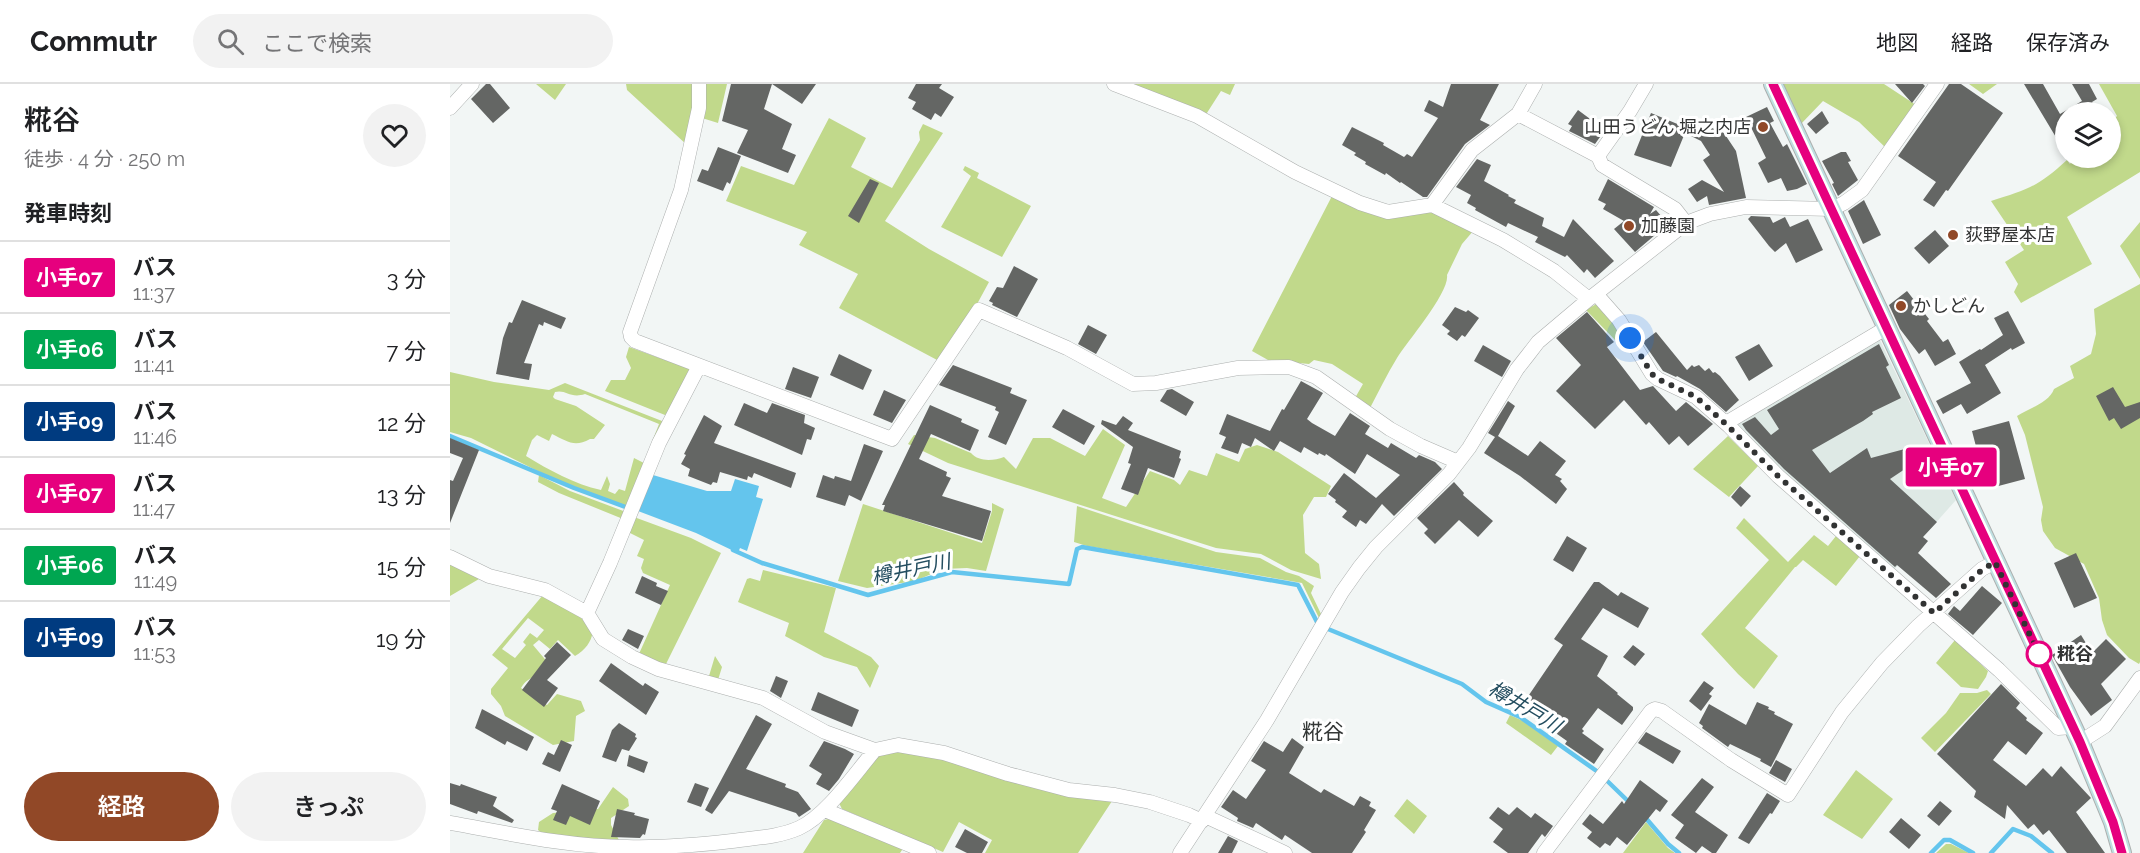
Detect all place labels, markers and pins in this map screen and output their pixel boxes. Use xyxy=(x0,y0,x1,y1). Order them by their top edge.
place label: 山田うどん 堀之内店 xyxy=(1584,116,1751,137)
marker: 山田うどん 堀之内店 xyxy=(1756,120,1770,134)
place label: 加藤園 xyxy=(1641,215,1695,236)
marker: 加藤園 xyxy=(1622,219,1636,233)
place label: 荻野屋本店 xyxy=(1965,224,2055,245)
marker: 荻野屋本店 xyxy=(1946,228,1960,242)
place label: かしどん xyxy=(1913,295,1985,316)
marker: かしどん xyxy=(1894,299,1908,313)
marker: 糀谷 xyxy=(2026,641,2052,667)
place label: 糀谷 xyxy=(2057,643,2093,664)

